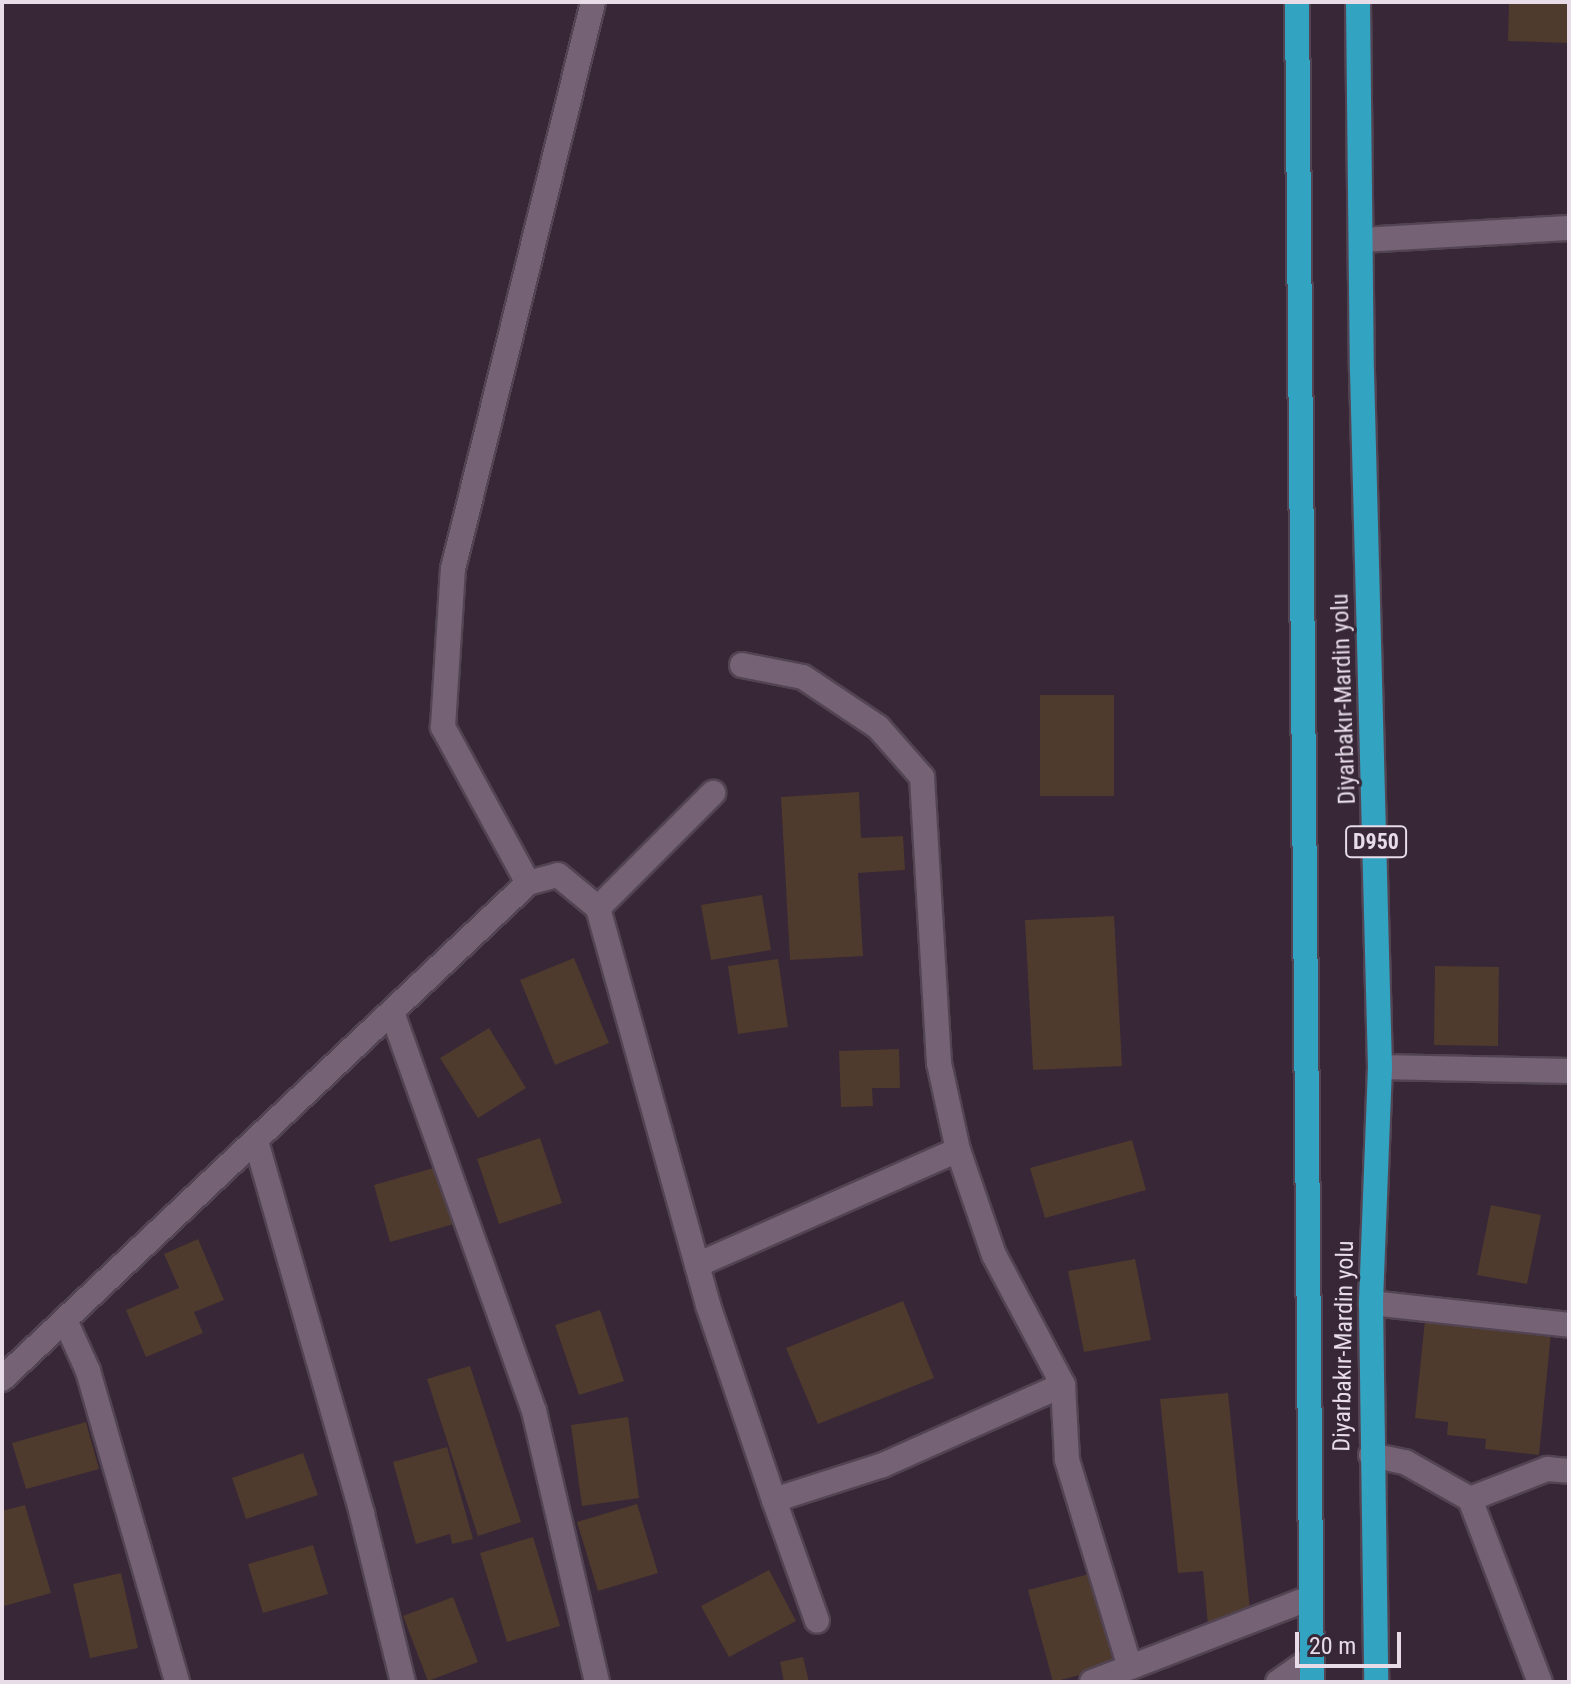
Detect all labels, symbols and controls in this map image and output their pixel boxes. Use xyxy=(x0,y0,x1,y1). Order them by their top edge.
street label: Diyarbakır-Mardin yolu xyxy=(1326,593,1362,805)
road number: D950 xyxy=(1344,824,1408,860)
street label: Diyarbakır-Mardin yolu xyxy=(1328,1240,1360,1452)
scale bar xyxy=(1299,1616,1405,1666)
text: 20 m xyxy=(1309,1632,1356,1660)

